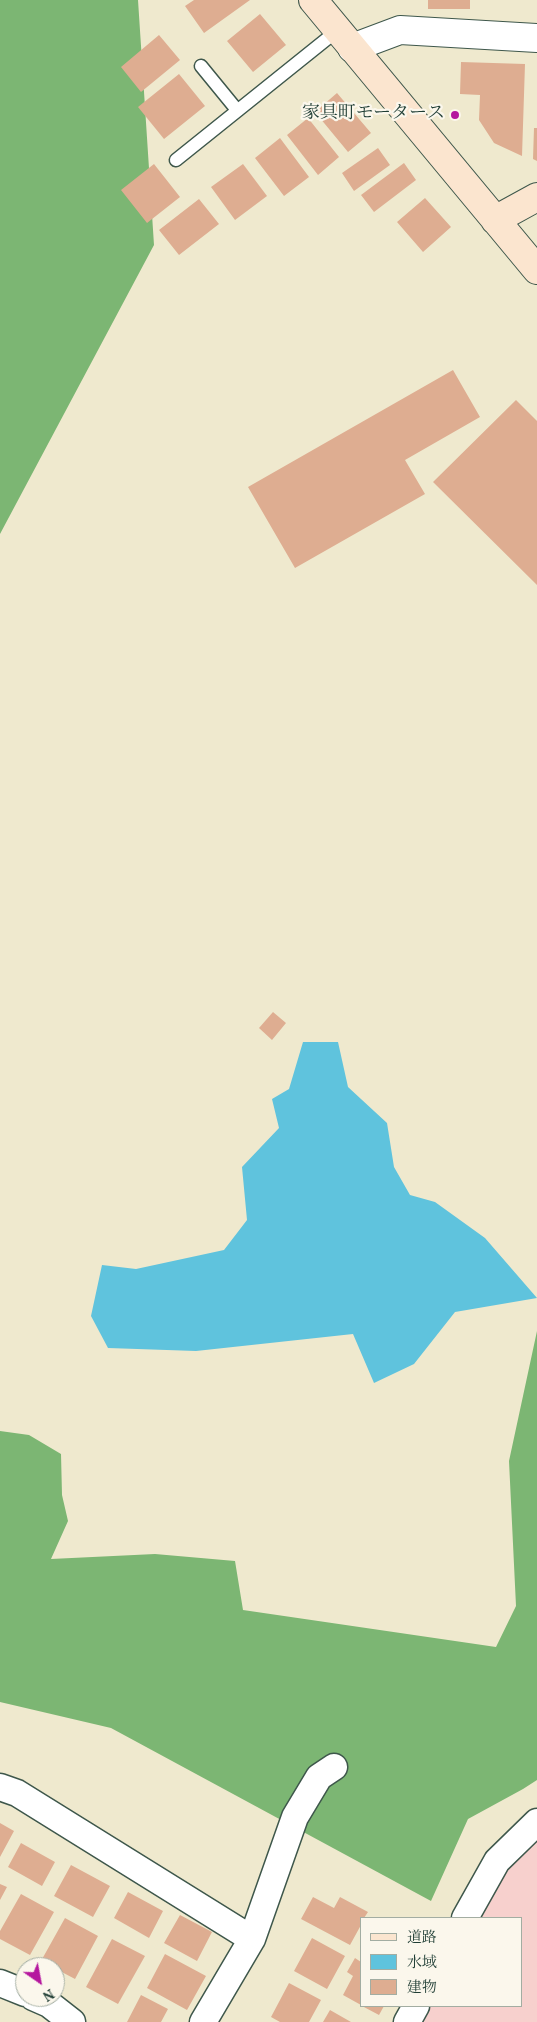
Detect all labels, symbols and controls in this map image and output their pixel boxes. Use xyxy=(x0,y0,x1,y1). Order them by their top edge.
place label: 家具町モータース xyxy=(302,104,445,126)
marker: 家具町モータース xyxy=(449,109,461,121)
legend xyxy=(360,1917,522,2007)
text: 道路 xyxy=(407,1928,437,1949)
text: 水域 xyxy=(407,1953,437,1974)
north arrow xyxy=(15,1957,65,2007)
text: 建物 xyxy=(407,1978,437,1999)
text: N xyxy=(38,1983,57,2005)

